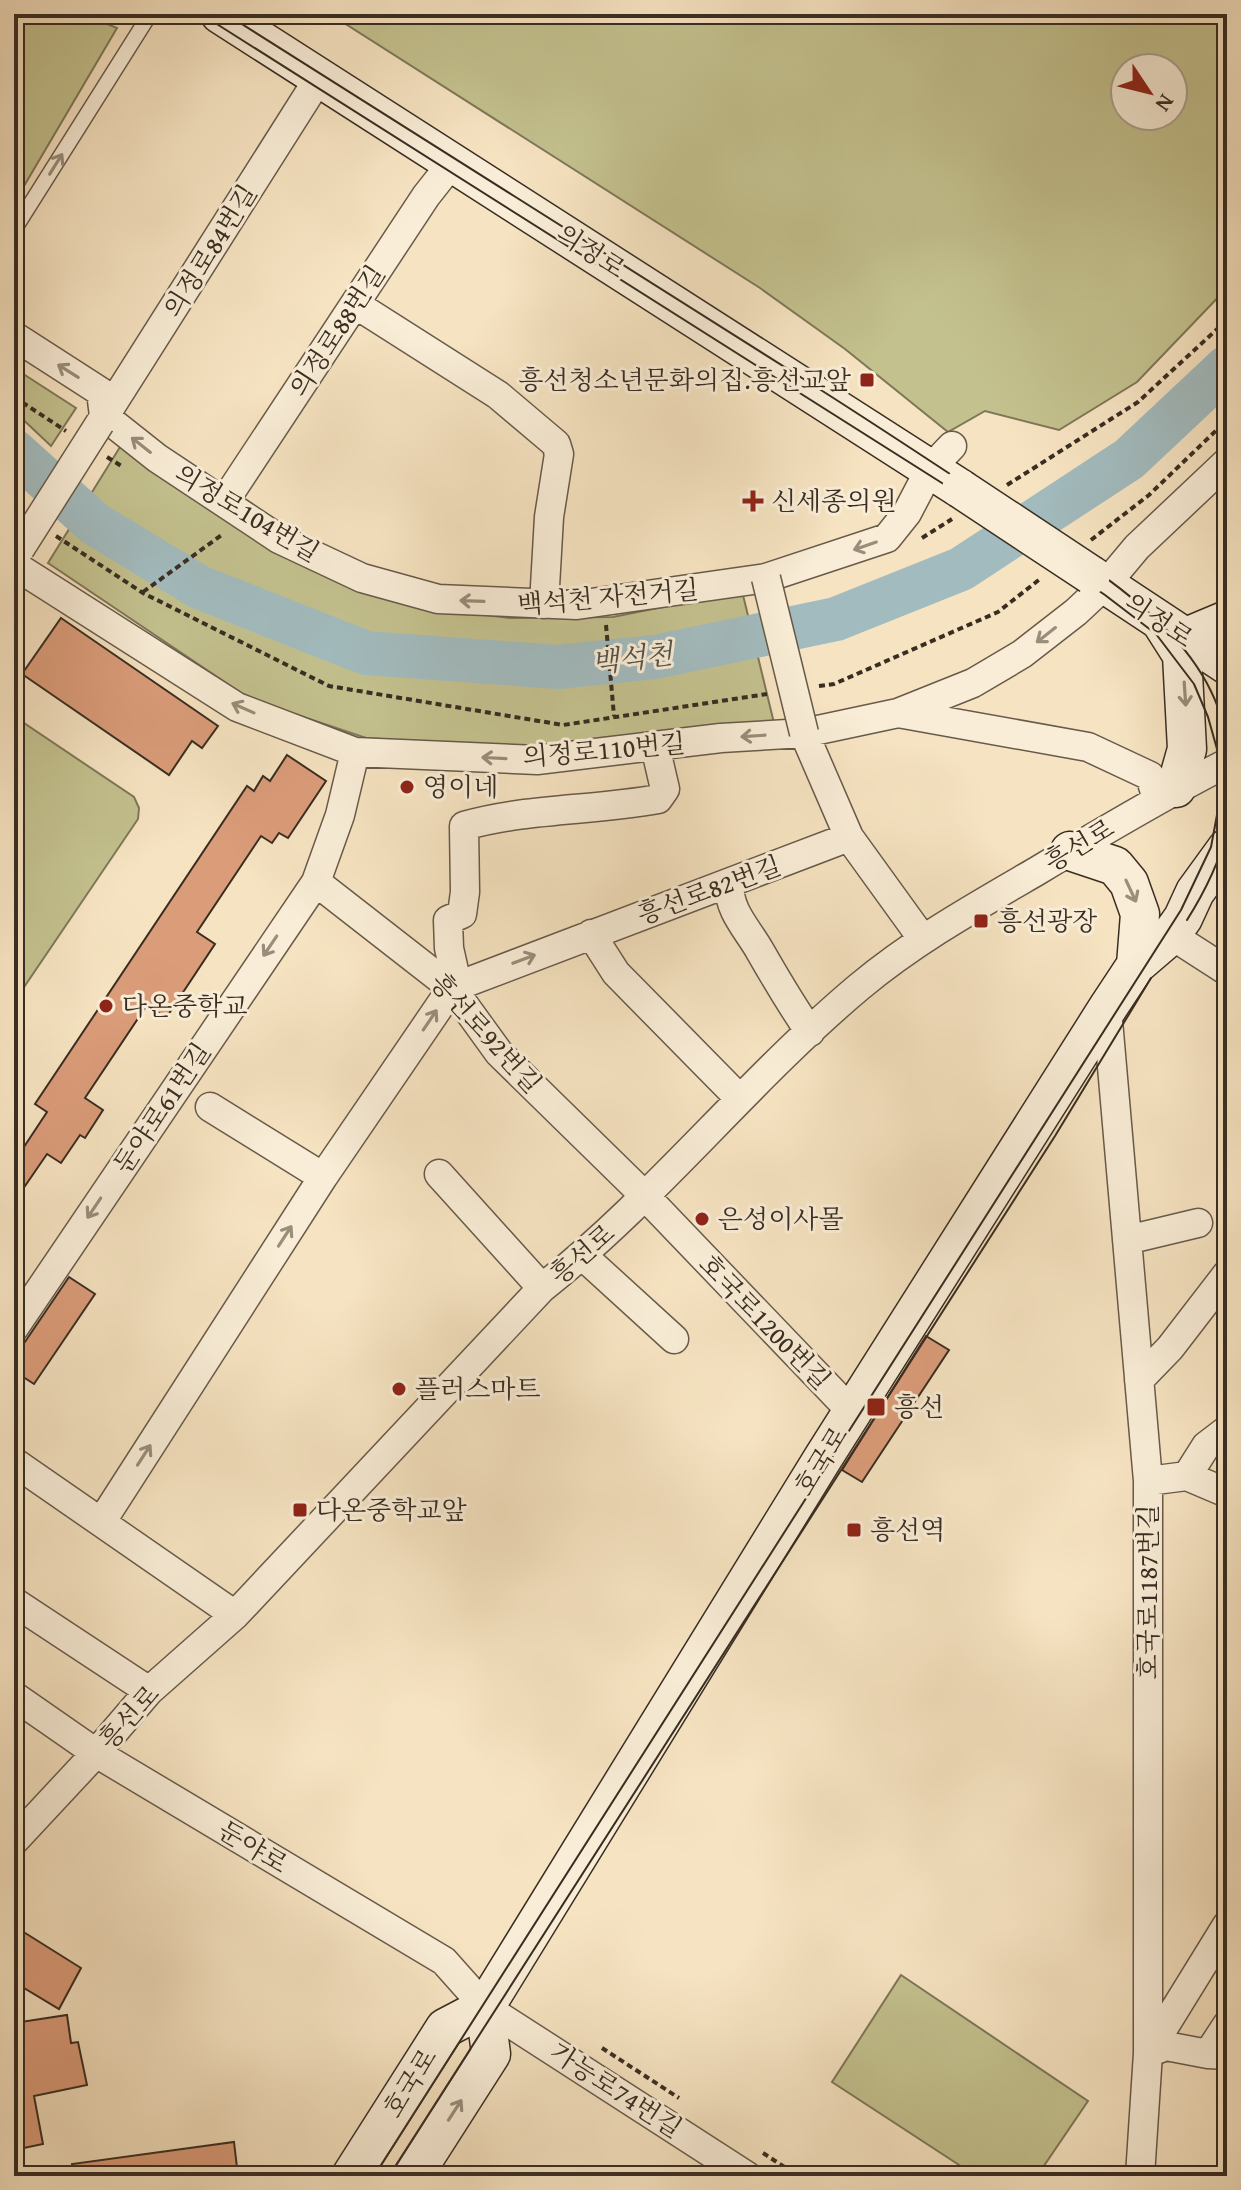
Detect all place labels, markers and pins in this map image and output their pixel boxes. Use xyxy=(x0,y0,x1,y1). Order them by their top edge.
place label: 흥선청소년문화의집.흥선교앞 xyxy=(518,360,852,399)
marker: 흥선청소년문화의집.흥선교앞 xyxy=(858,371,876,389)
place label: 신세종의원 xyxy=(771,481,897,520)
marker: 신세종의원 xyxy=(742,490,764,512)
place label: 영이네 xyxy=(423,767,498,806)
marker: 영이네 xyxy=(398,778,416,796)
place label: 흥선광장 xyxy=(997,901,1097,940)
marker: 흥선광장 xyxy=(972,912,990,930)
place label: 다온중학교 xyxy=(122,986,248,1025)
marker: 다온중학교 xyxy=(97,997,115,1015)
place label: 은성이사몰 xyxy=(718,1199,844,1238)
marker: 은성이사몰 xyxy=(693,1210,711,1228)
place label: 플러스마트 xyxy=(415,1369,541,1408)
marker: 플러스마트 xyxy=(390,1380,408,1398)
place label: 흥선 xyxy=(894,1387,944,1426)
marker: 흥선 xyxy=(865,1396,887,1418)
place label: 다온중학교앞 xyxy=(316,1490,468,1529)
marker: 다온중학교앞 xyxy=(291,1501,309,1519)
place label: 흥선역 xyxy=(870,1510,945,1549)
marker: 흥선역 xyxy=(845,1521,863,1539)

